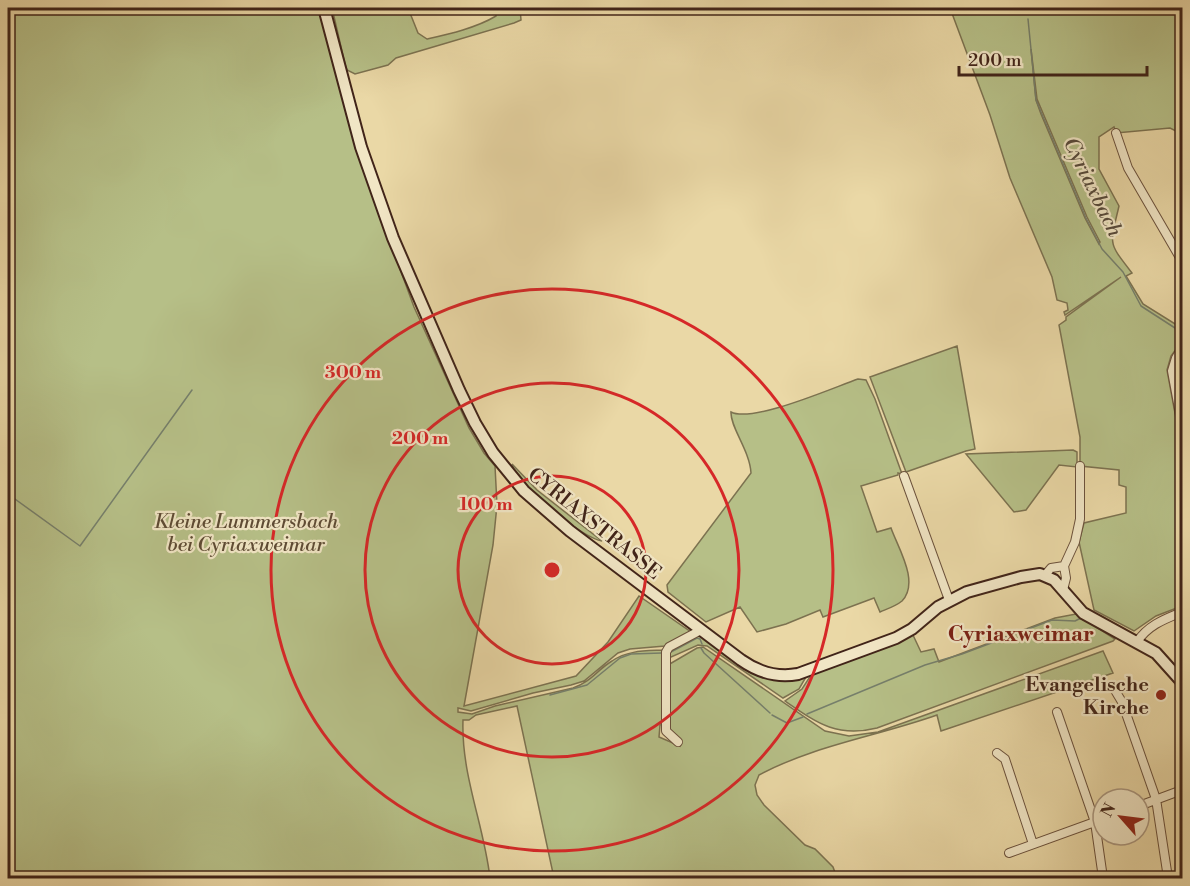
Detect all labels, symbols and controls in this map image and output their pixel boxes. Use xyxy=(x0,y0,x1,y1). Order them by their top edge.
scale bar xyxy=(959,39,1146,77)
text: 200 m xyxy=(968,49,1022,72)
water label: Cyriaxbach xyxy=(1057,133,1127,242)
text: 300 m xyxy=(325,361,382,384)
text: 200 m xyxy=(392,427,449,450)
street label: CYRIAXSTRASSE xyxy=(522,463,666,586)
text: 100 m xyxy=(459,493,513,516)
park label: Kleine Lummersbach bei Cyriaxweimar xyxy=(154,510,339,558)
centre of rings xyxy=(542,560,562,580)
district label: Cyriaxweimar xyxy=(948,621,1094,648)
place label: Evangelische Kirche xyxy=(1025,673,1149,721)
marker: Evangelische Kirche xyxy=(1154,688,1168,702)
north arrow xyxy=(1091,787,1151,847)
text: N xyxy=(1097,800,1121,821)

